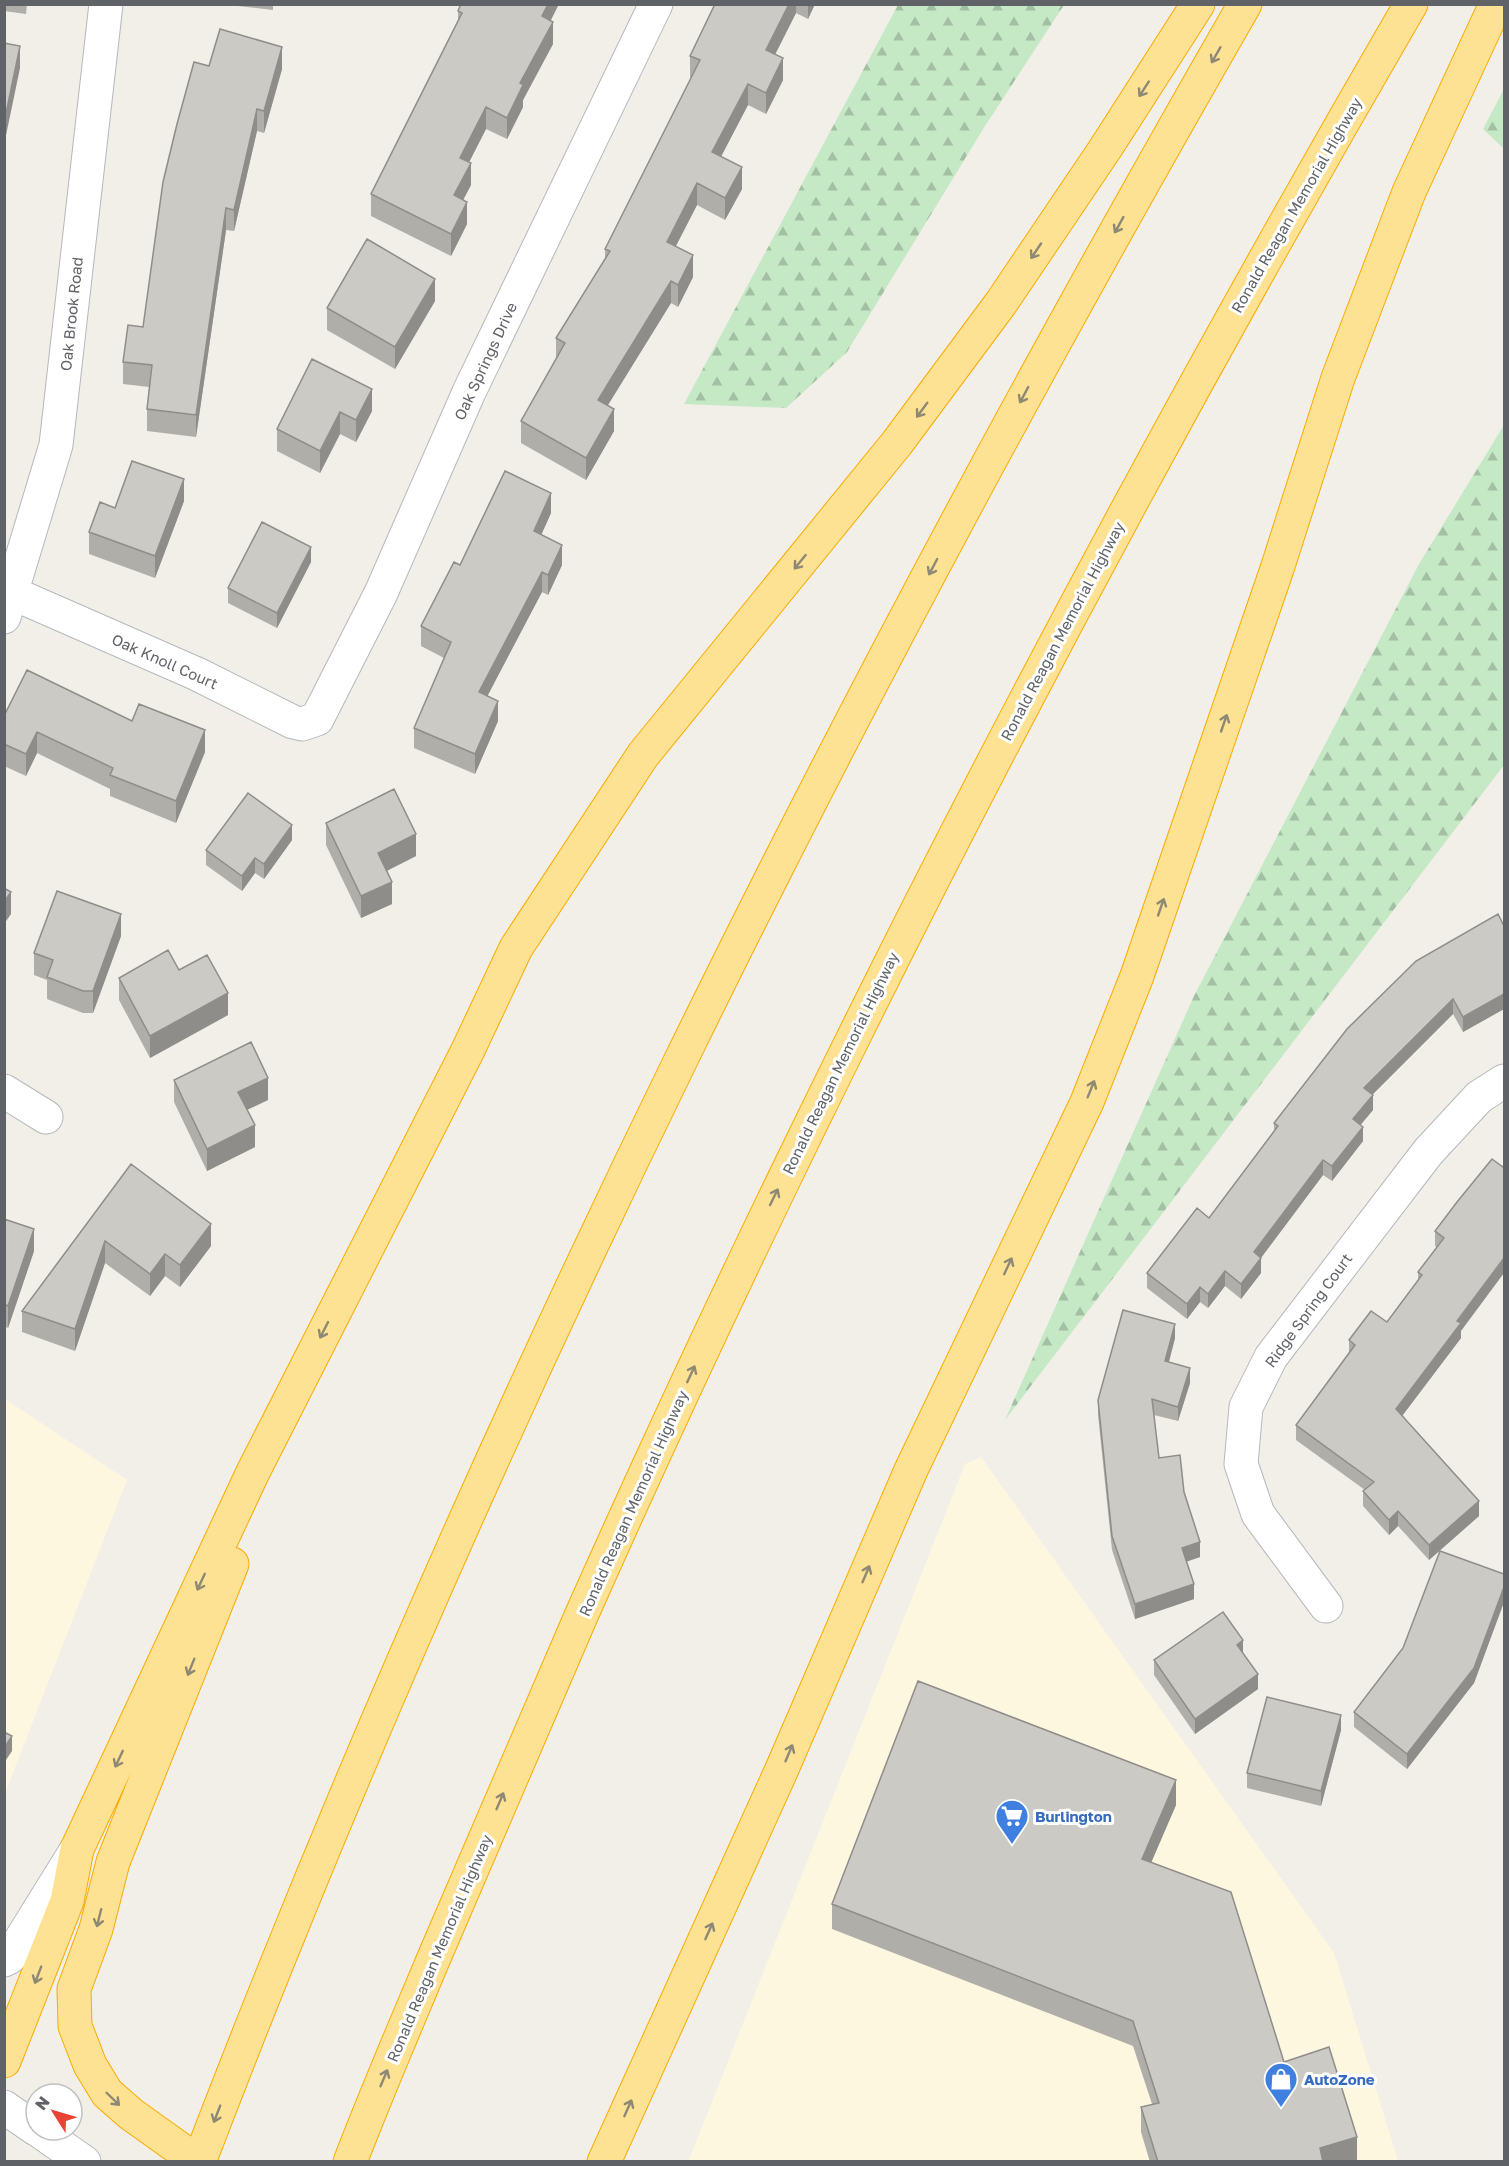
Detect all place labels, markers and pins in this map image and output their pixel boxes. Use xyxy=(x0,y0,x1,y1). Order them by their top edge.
supermarket icon: Burlington xyxy=(994,1798,1030,1845)
place label: Burlington xyxy=(1035,1807,1112,1825)
shop icon: AutoZone xyxy=(1263,2061,1299,2108)
place label: AutoZone xyxy=(1304,2070,1375,2088)

